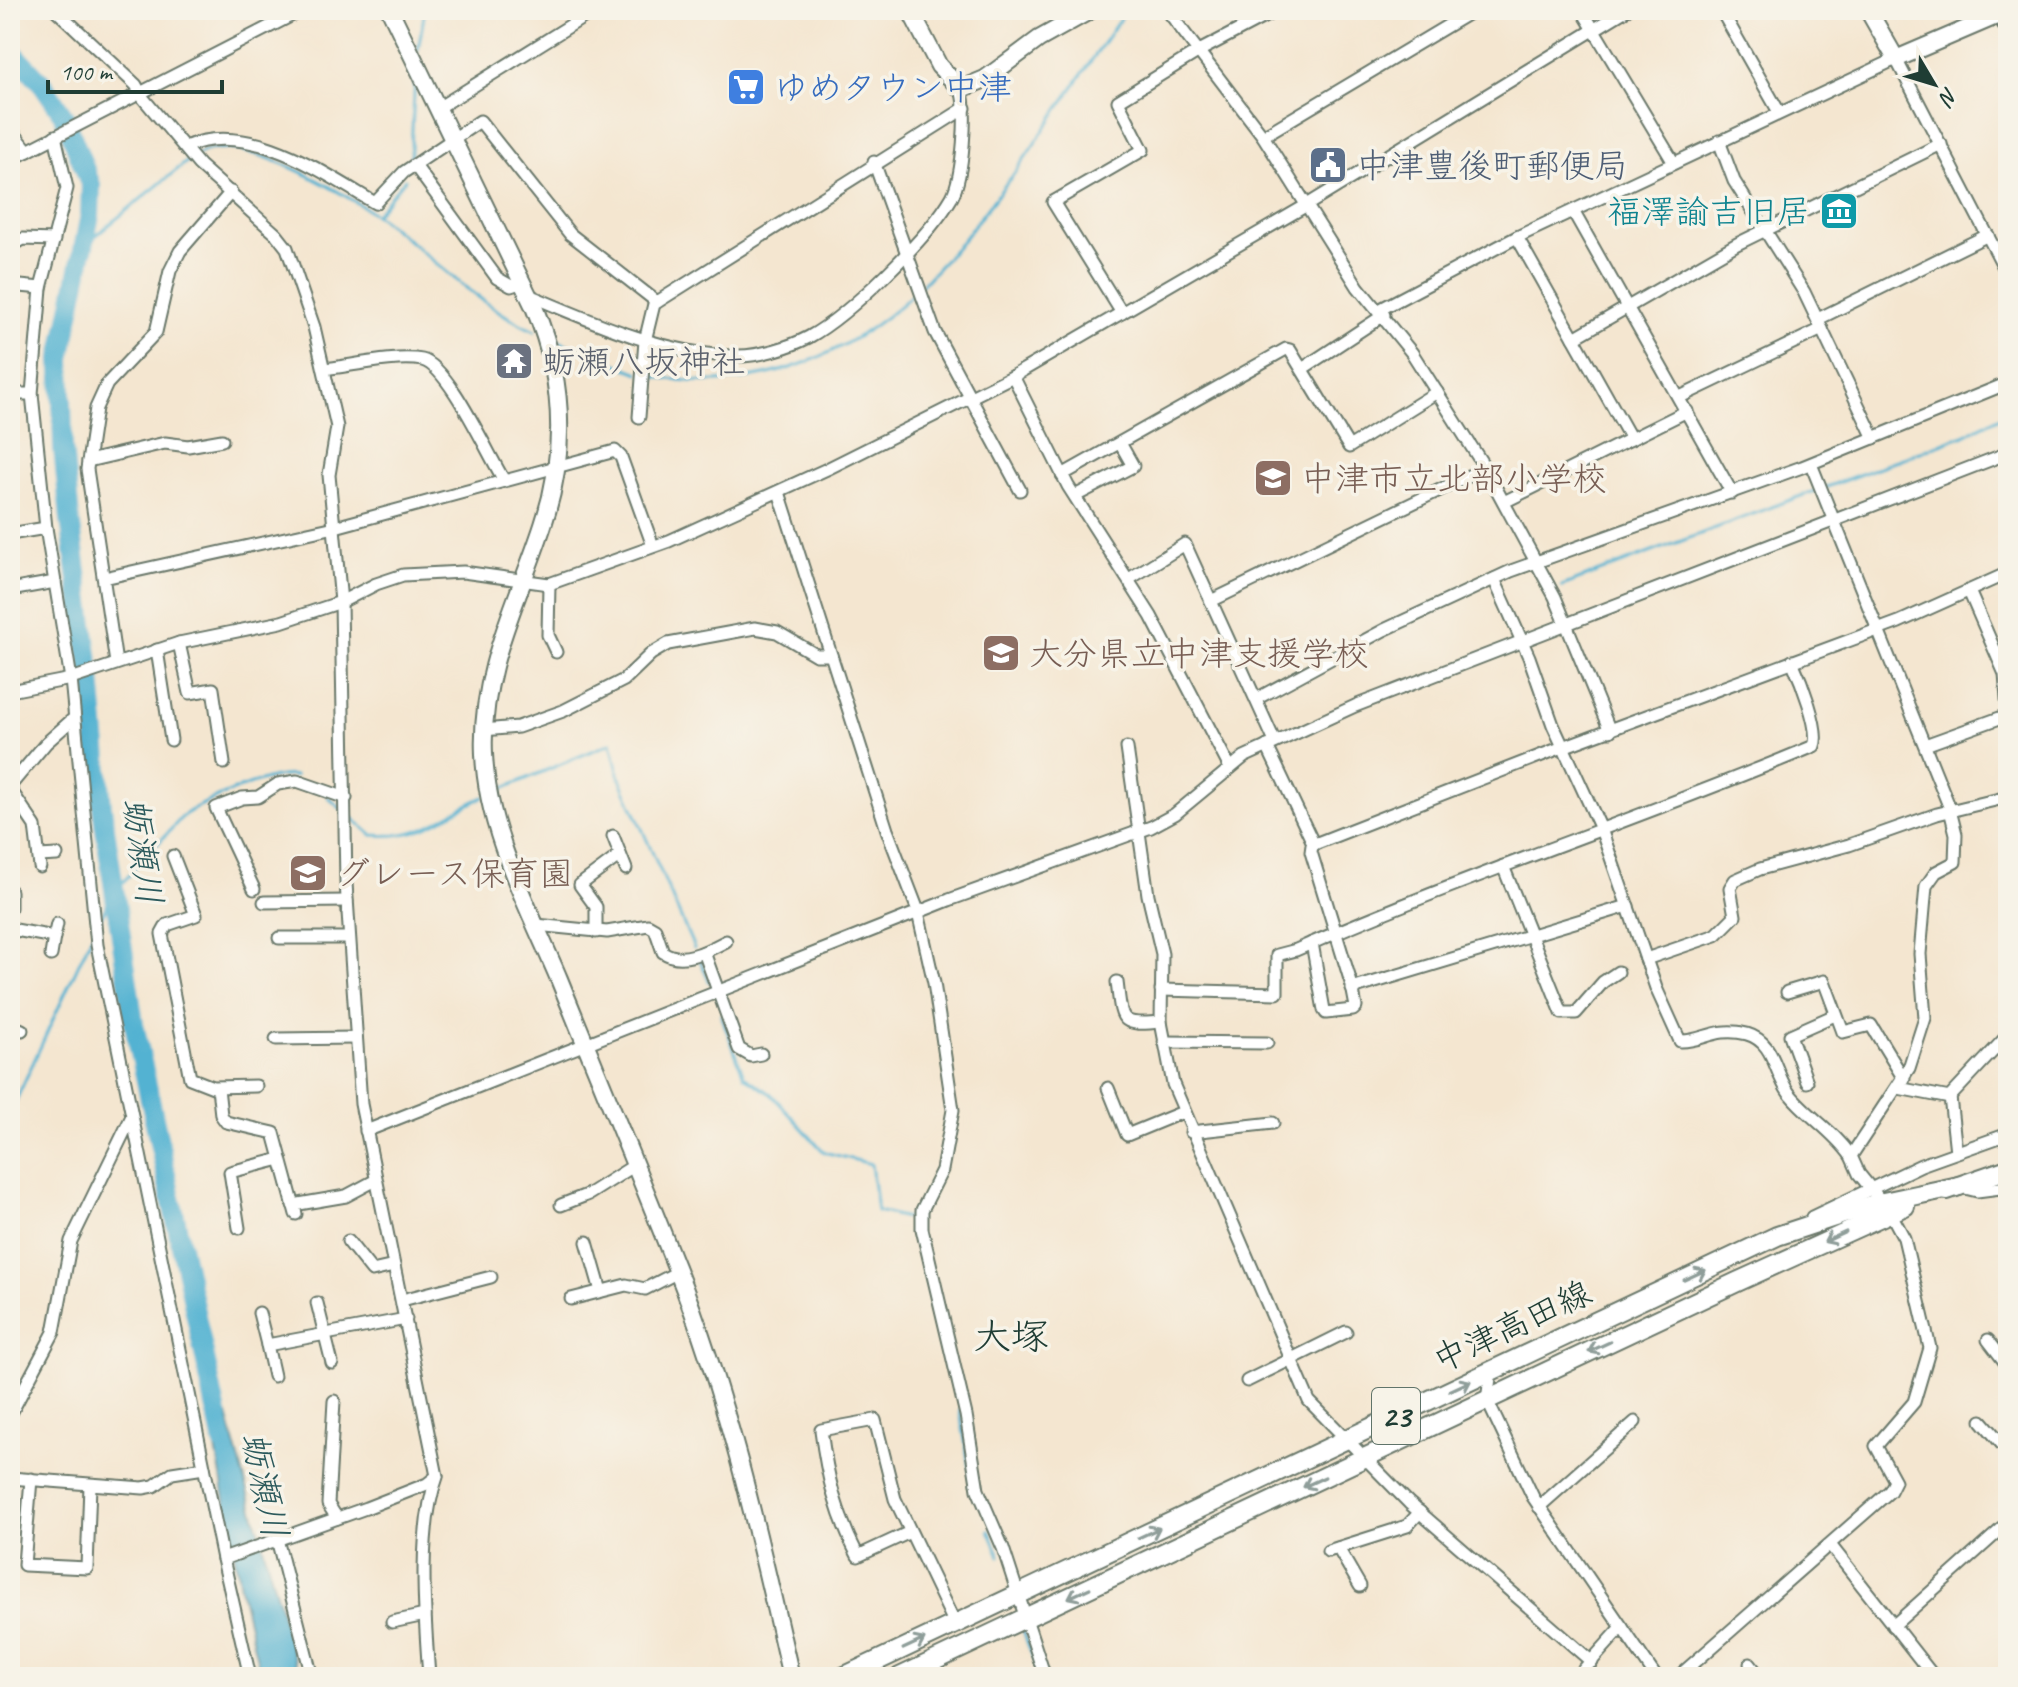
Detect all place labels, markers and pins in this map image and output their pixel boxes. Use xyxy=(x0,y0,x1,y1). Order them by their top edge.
supermarket icon: ゆめタウン中津 xyxy=(725,66,767,108)
place label: ゆめタウン中津 xyxy=(774,66,1012,109)
public building icon: 中津豊後町郵便局 xyxy=(1307,144,1349,186)
place label: 中津豊後町郵便局 xyxy=(1356,144,1628,187)
place label: 福澤諭吉旧居 xyxy=(1607,190,1811,233)
museum icon: 福澤諭吉旧居 xyxy=(1818,190,1860,232)
temple icon: 蛎瀬八坂神社 xyxy=(493,340,535,382)
place label: 蛎瀬八坂神社 xyxy=(542,340,746,383)
school or university icon: 中津市立北部小学校 xyxy=(1252,457,1294,499)
place label: 中津市立北部小学校 xyxy=(1301,457,1607,500)
school or university icon: 大分県立中津支援学校 xyxy=(980,632,1022,674)
place label: 大分県立中津支援学校 xyxy=(1029,632,1369,675)
school or university icon: グレース保育園 xyxy=(287,852,329,894)
place label: グレース保育園 xyxy=(336,852,573,895)

